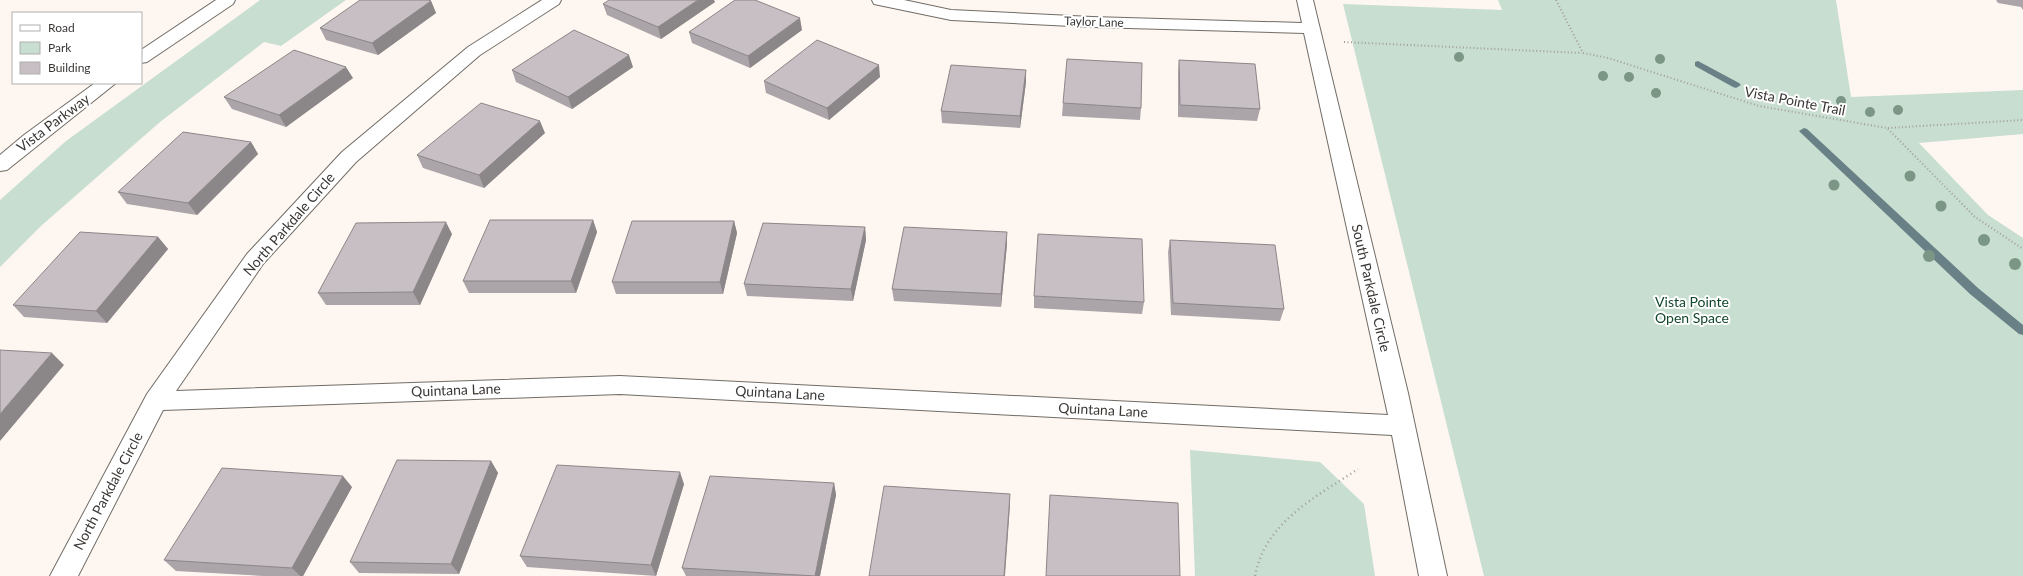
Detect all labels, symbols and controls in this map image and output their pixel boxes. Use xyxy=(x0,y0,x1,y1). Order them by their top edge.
legend xyxy=(12,12,142,84)
street label: Taylor Lane xyxy=(1064,13,1124,30)
text: Road xyxy=(48,20,75,35)
text: Park xyxy=(48,40,72,55)
text: Building xyxy=(48,60,91,75)
street label: Vista Pointe Trail xyxy=(1743,82,1847,119)
street label: Vista Parkway xyxy=(13,89,93,155)
street label: North Parkdale Circle xyxy=(239,169,338,279)
street label: South Parkdale Circle xyxy=(1349,222,1394,353)
park label: Vista Pointe Open Space xyxy=(1655,293,1729,326)
street label: Quintana Lane xyxy=(411,379,501,400)
street label: Quintana Lane xyxy=(735,382,825,403)
street label: Quintana Lane xyxy=(1058,399,1148,420)
street label: North Parkdale Circle xyxy=(69,429,146,553)

